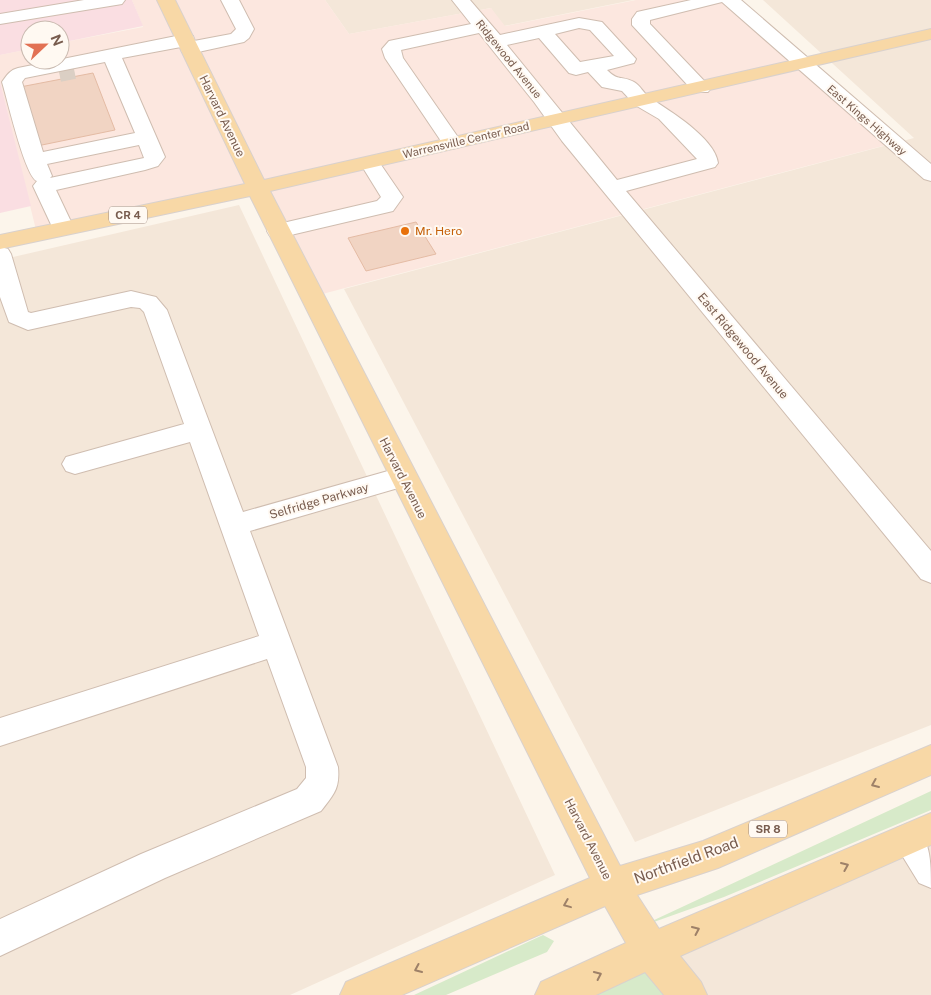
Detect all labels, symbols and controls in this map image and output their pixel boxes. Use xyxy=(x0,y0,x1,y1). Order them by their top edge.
street label: Ridgewood Avenue xyxy=(474,17,544,101)
north arrow xyxy=(20,20,70,70)
text: N xyxy=(48,32,67,48)
street label: Harvard Avenue xyxy=(196,73,248,159)
street label: East Kings Highway xyxy=(825,82,909,158)
street label: Warrensville Center Road xyxy=(402,120,530,160)
road number: CR 4 xyxy=(109,206,147,224)
place label: Mr. Hero xyxy=(415,224,462,238)
marker: Mr. Hero xyxy=(399,225,411,237)
street label: East Ridgewood Avenue xyxy=(695,290,791,402)
street label: Harvard Avenue xyxy=(377,435,430,521)
street label: Selfridge Parkway xyxy=(268,480,371,522)
one-way arrow xyxy=(871,777,880,788)
street label: Harvard Avenue xyxy=(562,796,615,882)
road number: SR 8 xyxy=(749,821,787,838)
street label: Northfield Road xyxy=(631,833,741,887)
one-way arrow xyxy=(840,862,849,873)
one-way arrow xyxy=(563,898,572,909)
one-way arrow xyxy=(691,926,700,937)
one-way arrow xyxy=(414,963,423,974)
one-way arrow xyxy=(593,970,602,981)

